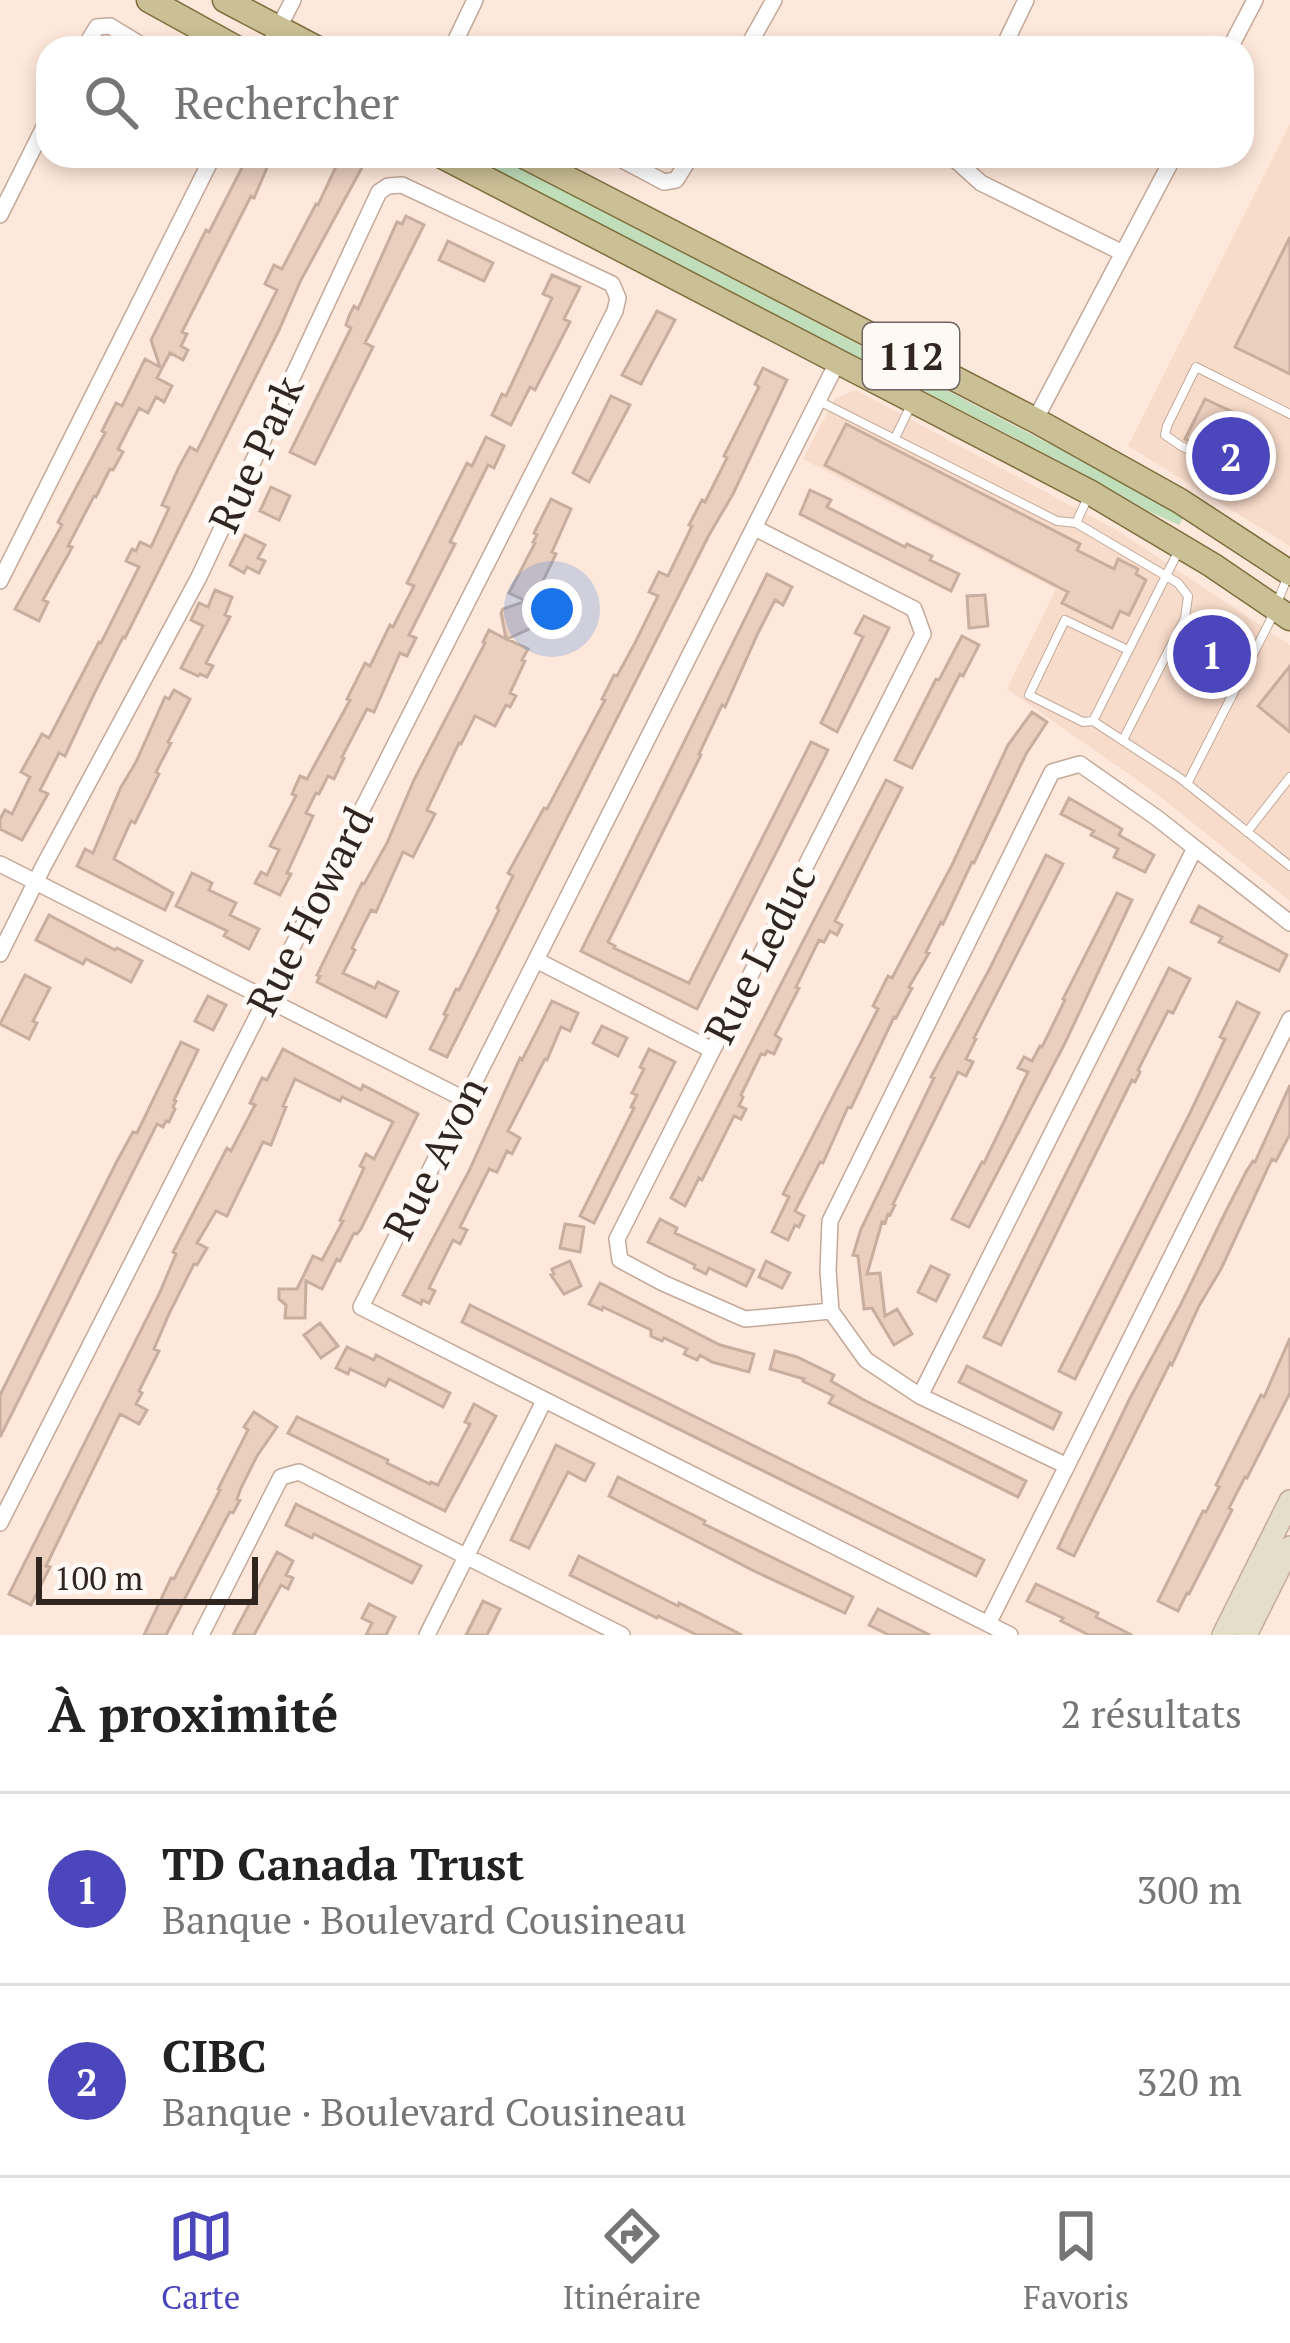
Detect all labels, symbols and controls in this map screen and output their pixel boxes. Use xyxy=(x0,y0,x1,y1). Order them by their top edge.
search box xyxy=(36,36,1254,168)
icon: search xyxy=(78,69,144,135)
text: Rechercher xyxy=(174,72,399,132)
road number: 112 xyxy=(863,323,959,389)
street label: Rue Park xyxy=(195,366,316,541)
pin: 2 xyxy=(1192,411,1270,501)
your location xyxy=(522,579,582,639)
pin: 1 xyxy=(1173,609,1251,699)
street label: Rue Howard xyxy=(233,797,386,1024)
street label: Rue Leduc xyxy=(690,855,828,1052)
street label: Rue Avon xyxy=(369,1066,499,1249)
scale bar xyxy=(36,1551,258,1604)
text: 100 m xyxy=(54,1556,143,1599)
text: À proximité xyxy=(48,1679,338,1747)
text: 2 résultats xyxy=(1061,1687,1242,1739)
text: TD Canada Trust xyxy=(162,1833,524,1893)
text: 1 xyxy=(76,1863,98,1915)
text: 300 m xyxy=(1137,1863,1242,1915)
text: Banque · Boulevard Cousineau xyxy=(162,1893,686,1945)
text: CIBC xyxy=(162,2025,267,2085)
text: 2 xyxy=(76,2055,98,2107)
text: 320 m xyxy=(1137,2055,1242,2107)
text: Banque · Boulevard Cousineau xyxy=(162,2085,686,2137)
tab: Carte xyxy=(161,2203,240,2318)
tab: Itinéraire xyxy=(562,2203,701,2318)
tab: Favoris xyxy=(1023,2203,1129,2318)

